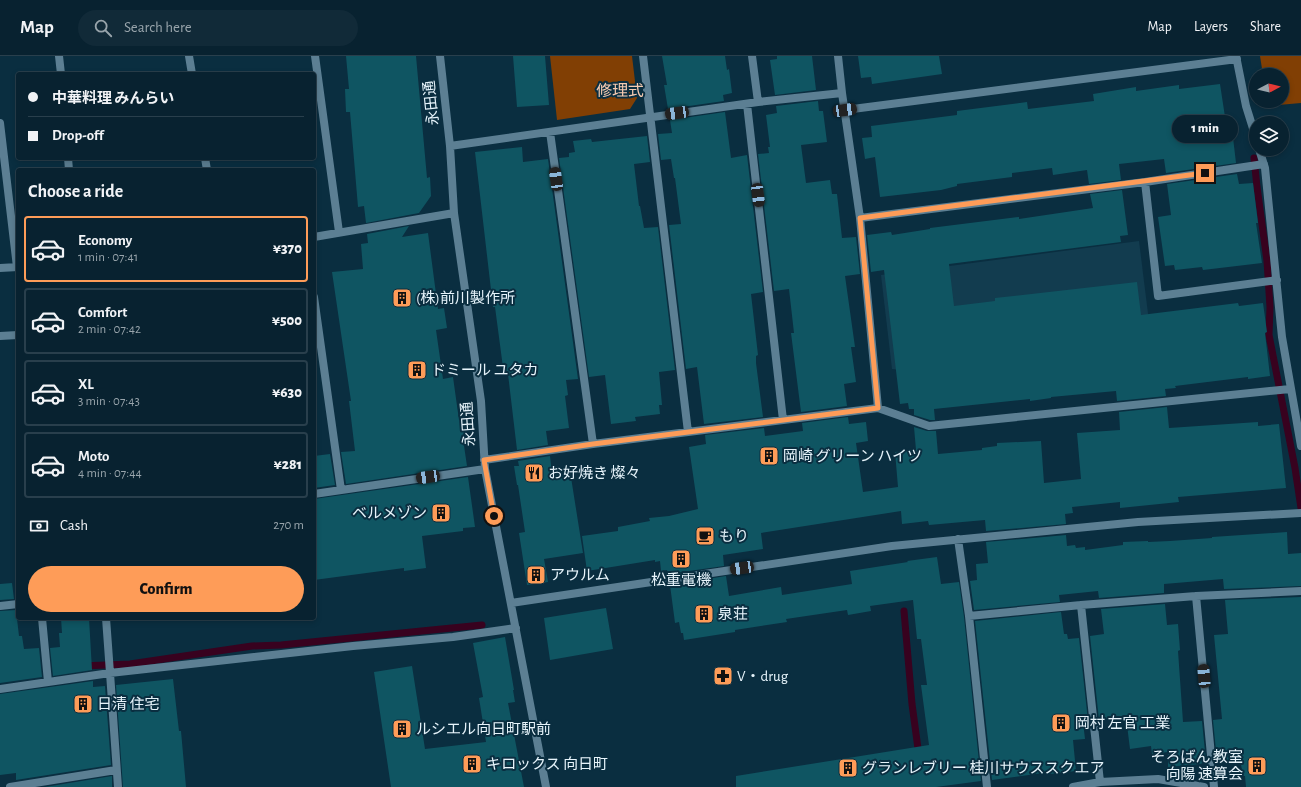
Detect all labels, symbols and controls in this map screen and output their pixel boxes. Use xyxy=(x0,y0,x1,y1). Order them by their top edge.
search box xyxy=(78,10,358,46)
icon: search xyxy=(92,17,114,39)
text: Map xyxy=(20,18,54,37)
text: Search here xyxy=(124,20,192,35)
text: Map xyxy=(1147,20,1172,34)
text: Layers xyxy=(1194,20,1228,34)
text: Share xyxy=(1250,20,1281,34)
north arrow xyxy=(1249,68,1289,108)
map controls xyxy=(1249,68,1289,156)
street label: 永田通 xyxy=(421,80,441,126)
district label: 修理式 xyxy=(596,82,644,99)
text: 中華料理 みんらい xyxy=(52,91,174,106)
car xyxy=(832,102,858,118)
car xyxy=(664,105,690,121)
callout: 1 min xyxy=(1172,115,1238,143)
button: layers xyxy=(1249,116,1289,156)
text: 1 min xyxy=(1191,122,1219,135)
text: Drop-off xyxy=(52,128,104,143)
route end xyxy=(1196,164,1214,182)
car xyxy=(548,166,564,192)
car xyxy=(751,182,765,208)
text: Choose a ride xyxy=(28,183,123,201)
icon: car xyxy=(30,231,66,267)
text: Economy xyxy=(78,233,132,248)
text: ¥370 xyxy=(273,241,302,256)
text: 1 min · 07:41 xyxy=(78,251,138,264)
building icon: (株)前川製作所 xyxy=(391,287,413,309)
place label: (株)前川製作所 xyxy=(416,290,515,306)
icon: car xyxy=(30,303,66,339)
text: Comfort xyxy=(78,305,127,320)
text: ¥500 xyxy=(272,313,302,328)
text: 2 min · 07:42 xyxy=(78,323,141,336)
building icon: ドミール ユタカ xyxy=(406,359,428,381)
place label: ドミール ユタカ xyxy=(431,362,538,378)
icon: car xyxy=(30,375,66,411)
text: XL xyxy=(78,377,94,392)
text: ¥630 xyxy=(272,385,302,400)
text: 3 min · 07:43 xyxy=(78,395,140,408)
street label: 永田通 xyxy=(458,401,478,447)
building icon: 岡崎 グリーン ハイツ xyxy=(758,445,780,467)
icon: car xyxy=(30,447,66,483)
place label: 岡崎 グリーン ハイツ xyxy=(783,448,922,464)
text: Moto xyxy=(78,449,110,464)
text: ¥281 xyxy=(274,457,302,472)
restaurant icon: お好焼き 燦々 xyxy=(523,462,545,484)
place label: お好焼き 燦々 xyxy=(548,465,640,481)
text: 4 min · 07:44 xyxy=(78,467,142,480)
car xyxy=(415,469,441,485)
building icon: ベルメゾン xyxy=(430,502,452,524)
place label: ベルメゾン xyxy=(352,505,427,521)
route start xyxy=(485,507,503,525)
icon: cash xyxy=(28,515,50,537)
text: Cash xyxy=(60,518,88,533)
text: 270 m xyxy=(273,519,304,532)
cafe icon: もり xyxy=(694,525,716,547)
place label: もり xyxy=(719,528,749,544)
building icon: 松重電機 xyxy=(670,548,692,570)
car xyxy=(729,560,755,576)
building icon: アウルム xyxy=(525,564,547,586)
button: Confirm xyxy=(28,566,304,612)
place label: アウルム xyxy=(550,568,610,583)
place label: 松重電機 xyxy=(651,571,711,588)
building icon: 泉荘 xyxy=(693,603,715,625)
place label: 泉荘 xyxy=(718,606,748,622)
car xyxy=(1197,664,1211,688)
pharmacy icon: V・drug xyxy=(712,665,734,687)
place label: V・drug xyxy=(737,669,789,684)
building icon: 日清 住宅 xyxy=(72,693,94,715)
place label: 日清 住宅 xyxy=(97,696,159,712)
building icon: 岡村 左官 工業 xyxy=(1050,712,1072,734)
place label: 岡村 左官 工業 xyxy=(1075,714,1170,731)
building icon: ルシエル向日町駅前 xyxy=(391,718,413,740)
place label: ルシエル向日町駅前 xyxy=(416,721,551,737)
place label: そろばん 教室 向陽 速算会 xyxy=(1151,749,1243,782)
building icon: キロックス 向日町 xyxy=(461,753,483,775)
building icon: そろばん 教室 向陽 速算会 xyxy=(1246,755,1268,777)
place label: キロックス 向日町 xyxy=(486,756,608,772)
building icon: グランレブリー 桂川サウススクエア xyxy=(837,757,859,779)
place label: グランレブリー 桂川サウススクエア xyxy=(862,760,1104,776)

